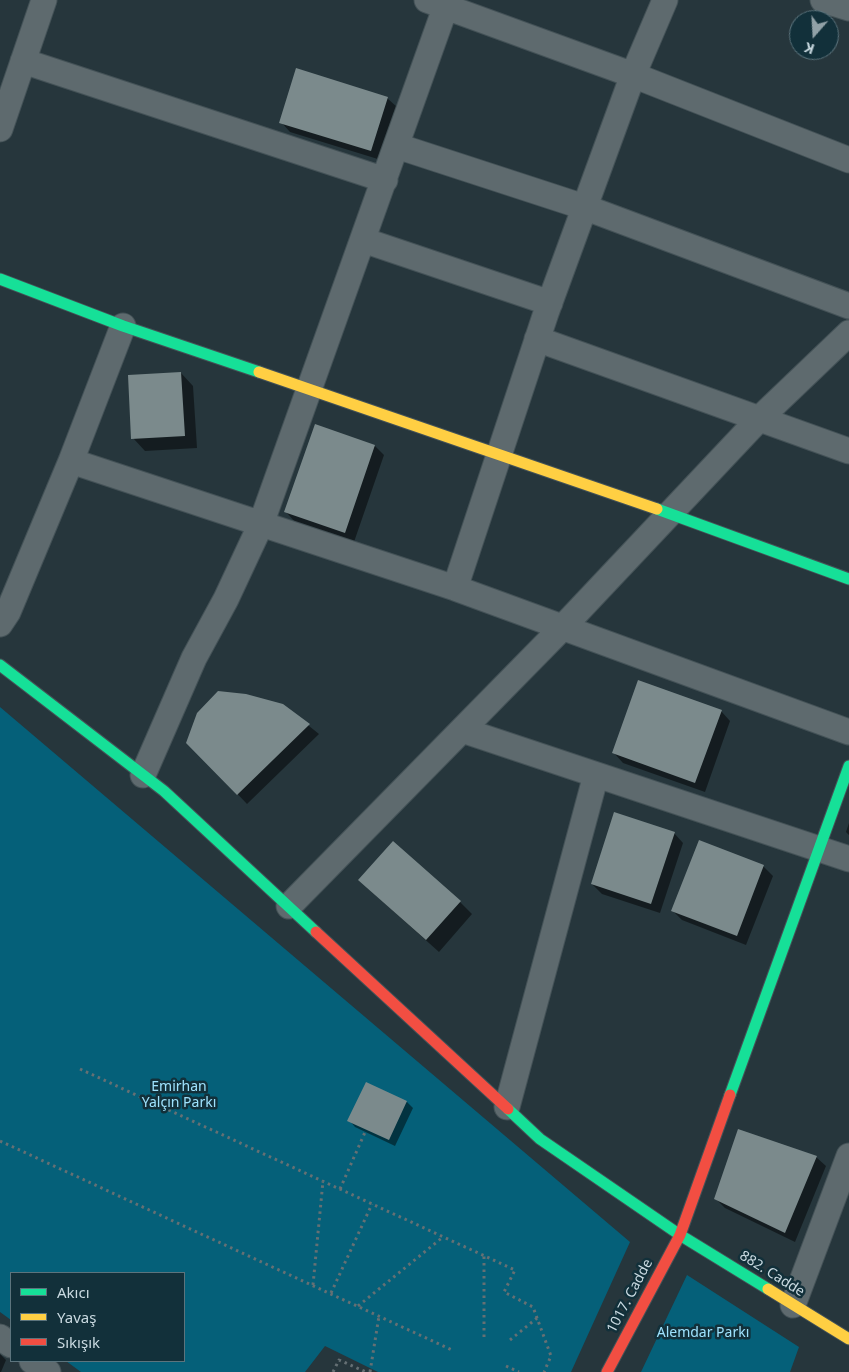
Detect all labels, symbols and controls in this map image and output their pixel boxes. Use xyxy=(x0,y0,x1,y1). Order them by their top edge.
north arrow xyxy=(789,10,839,60)
text: K xyxy=(802,38,817,59)
park label: Emirhan Yalçın Parkı xyxy=(142,1079,216,1112)
street label: 882. Cadde xyxy=(736,1247,808,1301)
street label: 1017. Cadde xyxy=(604,1256,656,1336)
legend xyxy=(10,1272,185,1362)
text: Akıcı xyxy=(57,1282,90,1302)
text: Yavaş xyxy=(57,1307,96,1327)
park label: Alemdar Parkı xyxy=(657,1325,749,1341)
text: Sıkışık xyxy=(57,1332,100,1352)

